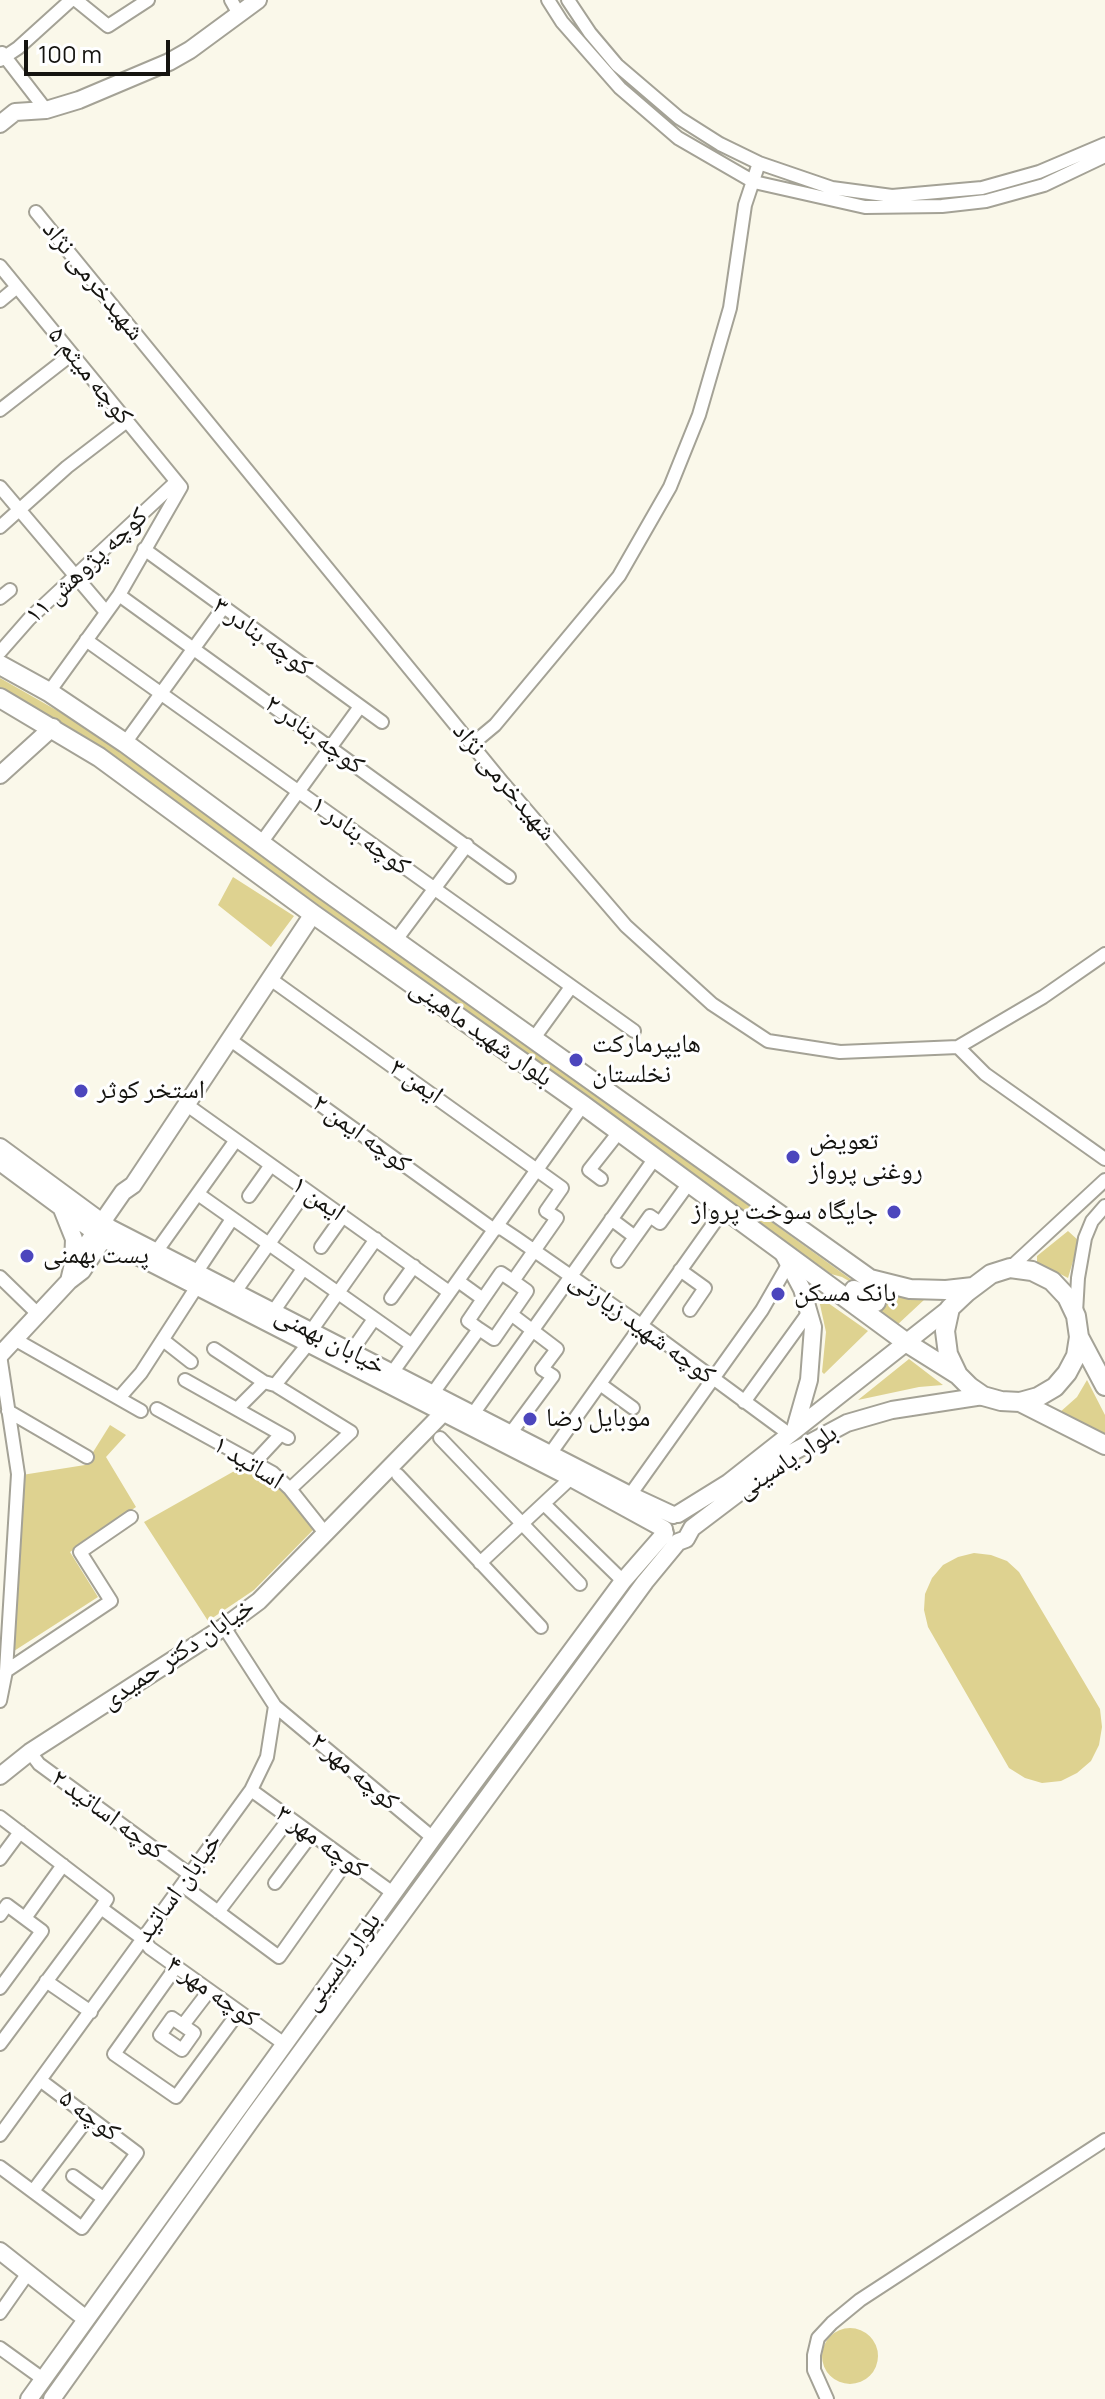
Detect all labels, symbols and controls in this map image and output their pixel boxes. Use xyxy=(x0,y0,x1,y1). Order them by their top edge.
scale bar xyxy=(28,24,174,74)
text: 100 m xyxy=(38,37,102,70)
street label: شهیدخرمی نژاد xyxy=(35,215,151,347)
street label: کوچه میثم ۵ xyxy=(41,320,139,432)
street label: کوچه پژوهش ۱۱ xyxy=(19,501,155,631)
street label: کوچه بنادر ۳ xyxy=(206,590,318,684)
street label: کوچه بنادر ۲ xyxy=(258,688,370,782)
street label: شهیدخرمی نژاد xyxy=(445,716,563,848)
street label: کوچه بنادر ۱ xyxy=(304,789,416,883)
street label: بلوار شهید ماهینی xyxy=(403,972,559,1094)
place label: هایپرمارکت نخلستان xyxy=(592,1029,701,1090)
marker: هایپرمارکت نخلستان xyxy=(567,1051,585,1069)
street label: ایمن ۳ xyxy=(383,1053,449,1111)
place label: استخر کوثر xyxy=(97,1075,205,1107)
marker: استخر کوثر xyxy=(72,1082,90,1100)
street label: کوچه ایمن ۲ xyxy=(306,1088,416,1180)
place label: تعویض روغنی پرواز xyxy=(809,1126,923,1188)
marker: تعویض روغنی پرواز xyxy=(784,1148,802,1166)
street label: ایمن ۱ xyxy=(285,1170,351,1228)
place label: جایگاه سوخت پرواز xyxy=(692,1196,878,1228)
marker: جایگاه سوخت پرواز xyxy=(885,1203,903,1221)
place label: پست بهمنی xyxy=(43,1240,149,1272)
marker: پست بهمنی xyxy=(18,1247,36,1265)
street label: کوچه شهید زیارتی xyxy=(563,1265,721,1391)
place label: بانک مسکن xyxy=(794,1278,896,1310)
marker: بانک مسکن xyxy=(769,1285,787,1303)
street label: خیابان بهمنی xyxy=(270,1300,390,1382)
place label: موبایل رضا xyxy=(546,1403,650,1435)
marker: موبایل رضا xyxy=(521,1410,539,1428)
street label: بلوار یاسینی xyxy=(730,1418,844,1506)
street label: اساتید ۱ xyxy=(207,1429,289,1497)
street label: خیابان دکتر حمیدی xyxy=(95,1591,261,1717)
street label: کوچه مهر ۲ xyxy=(304,1726,404,1818)
street label: کوچه اساتید ۲ xyxy=(45,1763,171,1867)
street label: کوچه مهر ۳ xyxy=(269,1798,373,1886)
street label: خیابان اساتید xyxy=(129,1827,229,1949)
street label: بلوار یاسینی xyxy=(296,1907,388,2017)
street label: کوچه مهر ۴ xyxy=(160,1949,264,2035)
street label: کوچه ۵ xyxy=(52,2083,126,2149)

